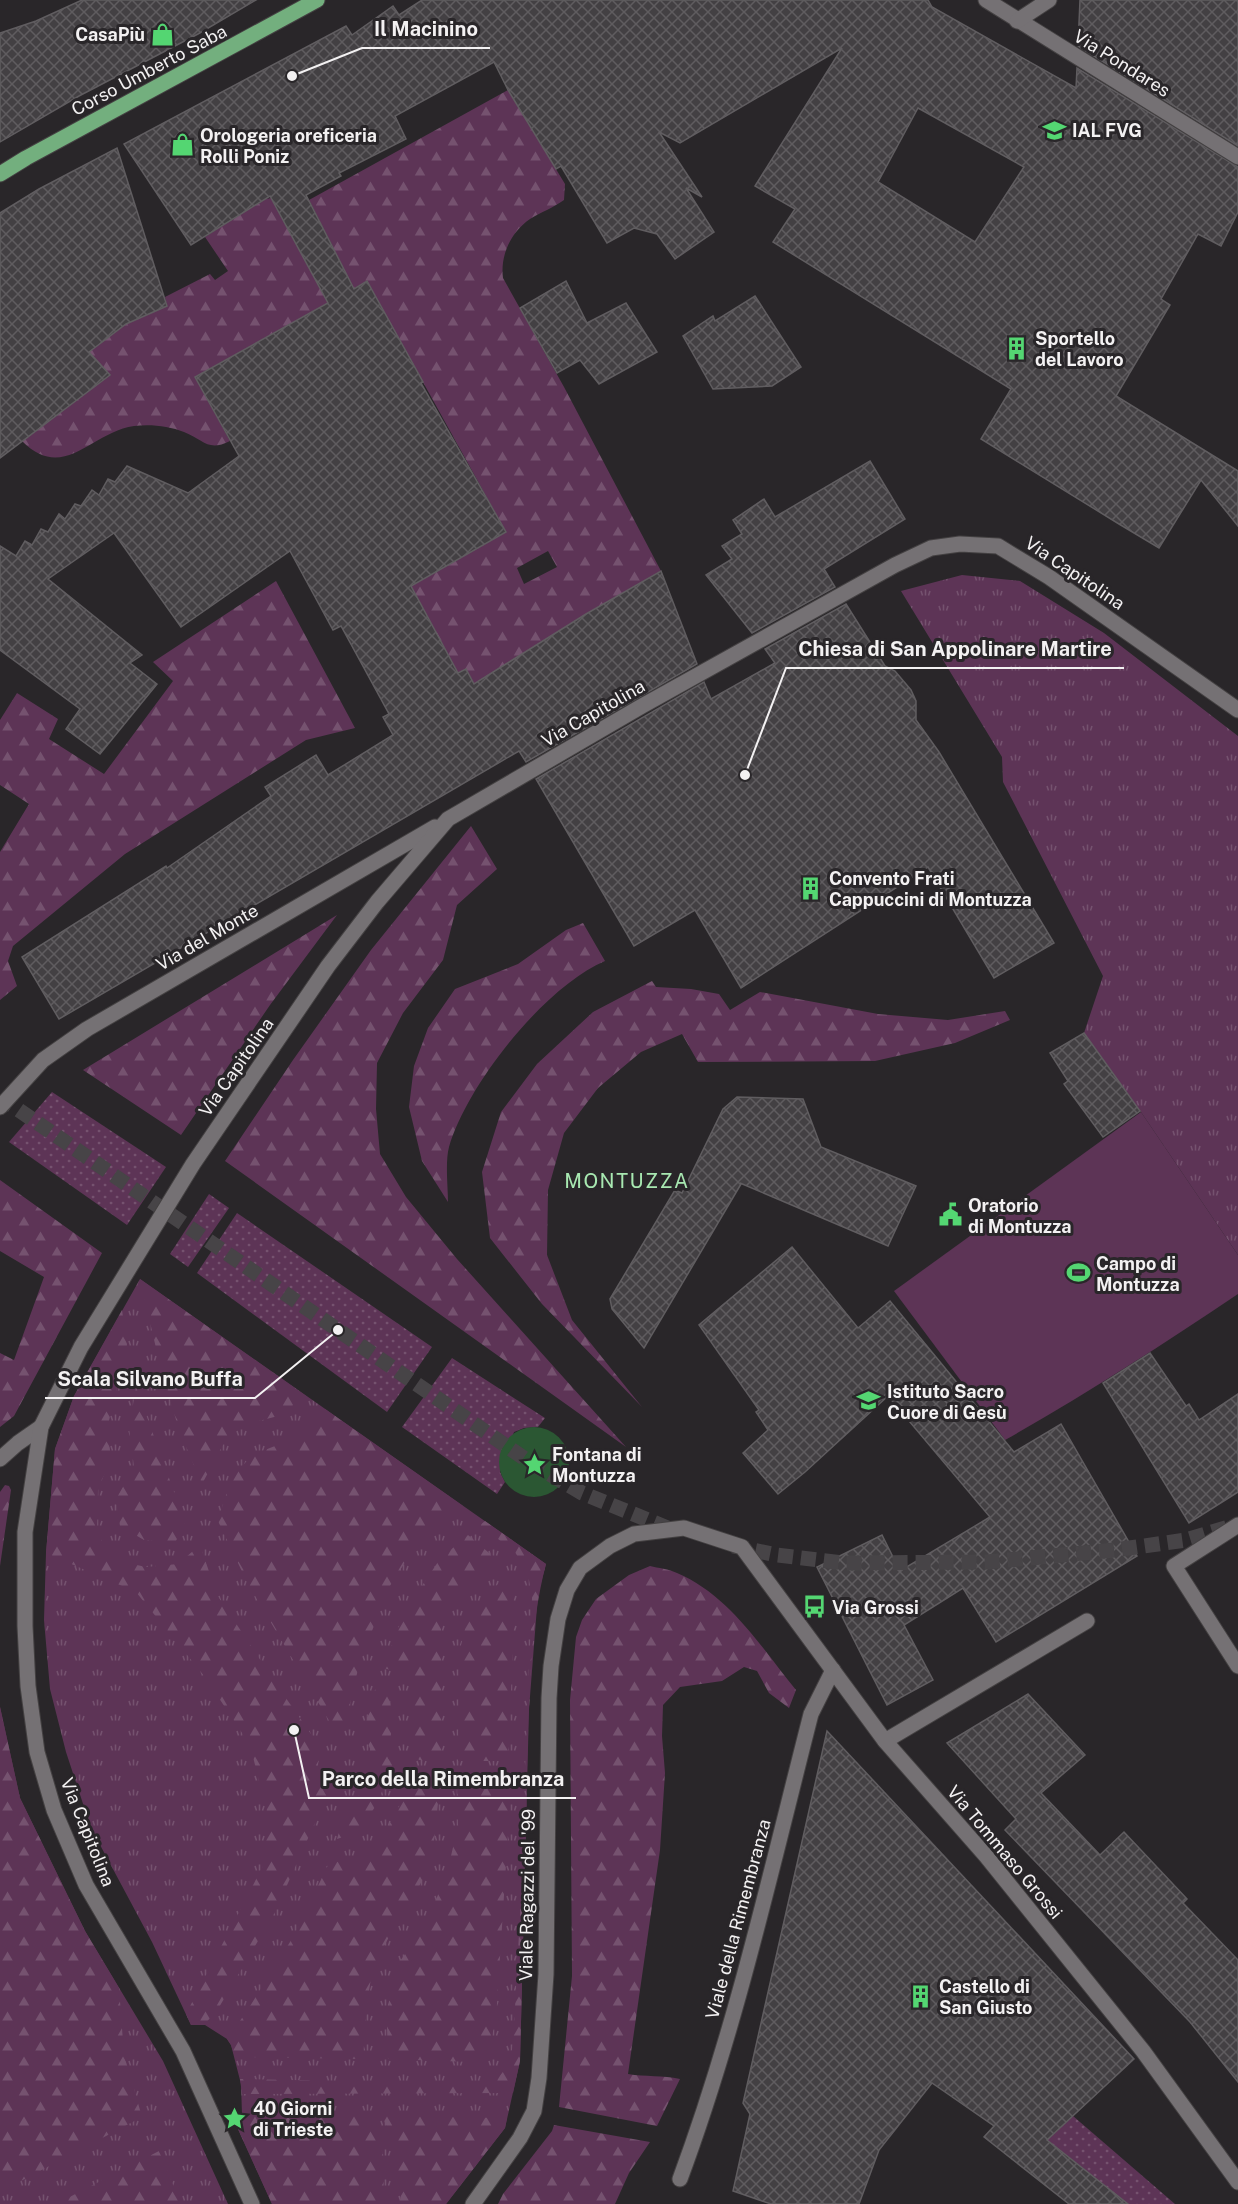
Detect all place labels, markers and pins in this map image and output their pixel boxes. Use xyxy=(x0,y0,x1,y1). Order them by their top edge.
callout: Il Macinino xyxy=(362,10,490,48)
shop icon: CasaPiù xyxy=(150,21,176,47)
place label: CasaPiù xyxy=(75,24,145,45)
school or university icon: IAL FVG xyxy=(1041,117,1067,143)
place label: IAL FVG xyxy=(1072,120,1142,141)
place label: Orologeria oreficeria Rolli Poniz xyxy=(200,125,377,167)
shop icon: Orologeria oreficeria Rolli Poniz xyxy=(169,132,195,158)
place label: Sportello del Lavoro xyxy=(1035,328,1124,370)
building icon: Sportello del Lavoro xyxy=(1004,335,1030,361)
callout: Chiesa di San Appolinare Martire xyxy=(786,630,1124,668)
place label: Convento Frati Cappuccini di Montuzza xyxy=(829,868,1032,910)
building icon: Convento Frati Cappuccini di Montuzza xyxy=(798,875,824,901)
place label: Oratorio di Montuzza xyxy=(968,1195,1072,1237)
public building icon: Oratorio di Montuzza xyxy=(937,1202,963,1228)
place label: Campo di Montuzza xyxy=(1096,1253,1180,1295)
sports icon: Campo di Montuzza xyxy=(1065,1260,1091,1286)
callout: Scala Silvano Buffa xyxy=(45,1360,255,1398)
place label: Istituto Sacro Cuore di Gesù xyxy=(887,1381,1007,1423)
school or university icon: Istituto Sacro Cuore di Gesù xyxy=(856,1388,882,1414)
place label: Fontana di Montuzza xyxy=(552,1444,642,1486)
place icon: Fontana di Montuzza xyxy=(521,1451,547,1477)
bus stop icon: Via Grossi xyxy=(801,1594,827,1620)
place label: Via Grossi xyxy=(832,1597,919,1618)
callout: Parco della Rimembranza xyxy=(309,1760,576,1798)
place label: Castello di San Giusto xyxy=(939,1976,1032,2018)
building icon: Castello di San Giusto xyxy=(908,1983,934,2009)
place label: 40 Giorni di Trieste xyxy=(253,2098,333,2140)
place icon: 40 Giorni di Trieste xyxy=(222,2105,248,2131)

